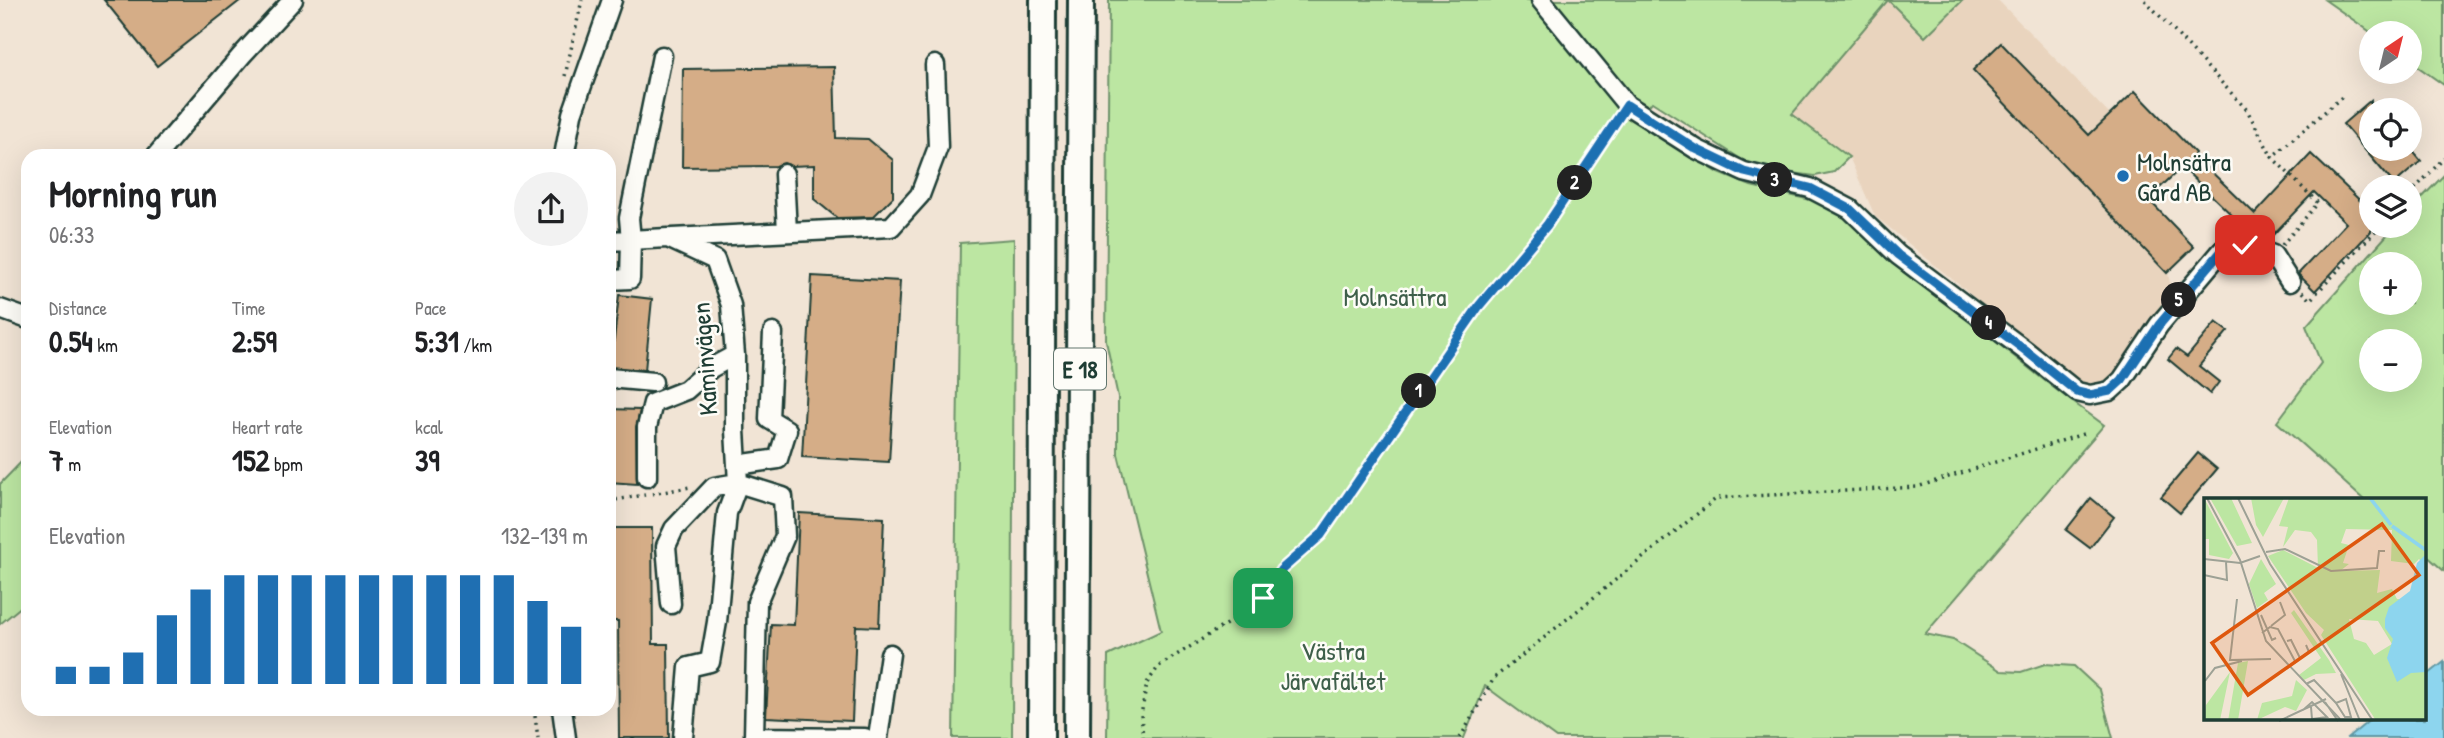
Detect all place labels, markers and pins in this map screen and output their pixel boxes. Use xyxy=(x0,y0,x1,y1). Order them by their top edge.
place label: Molnsätra Gård AB xyxy=(2137,144,2231,209)
pin: 3 xyxy=(1758,162,1792,198)
pin: 2 xyxy=(1558,166,1592,200)
marker: Molnsätra Gård AB xyxy=(2115,168,2131,184)
pin xyxy=(2215,215,2275,275)
pin: 5 xyxy=(2162,282,2196,318)
pin: 4 xyxy=(1972,306,2007,340)
pin: 1 xyxy=(1402,374,1436,408)
pin xyxy=(1233,568,1293,628)

